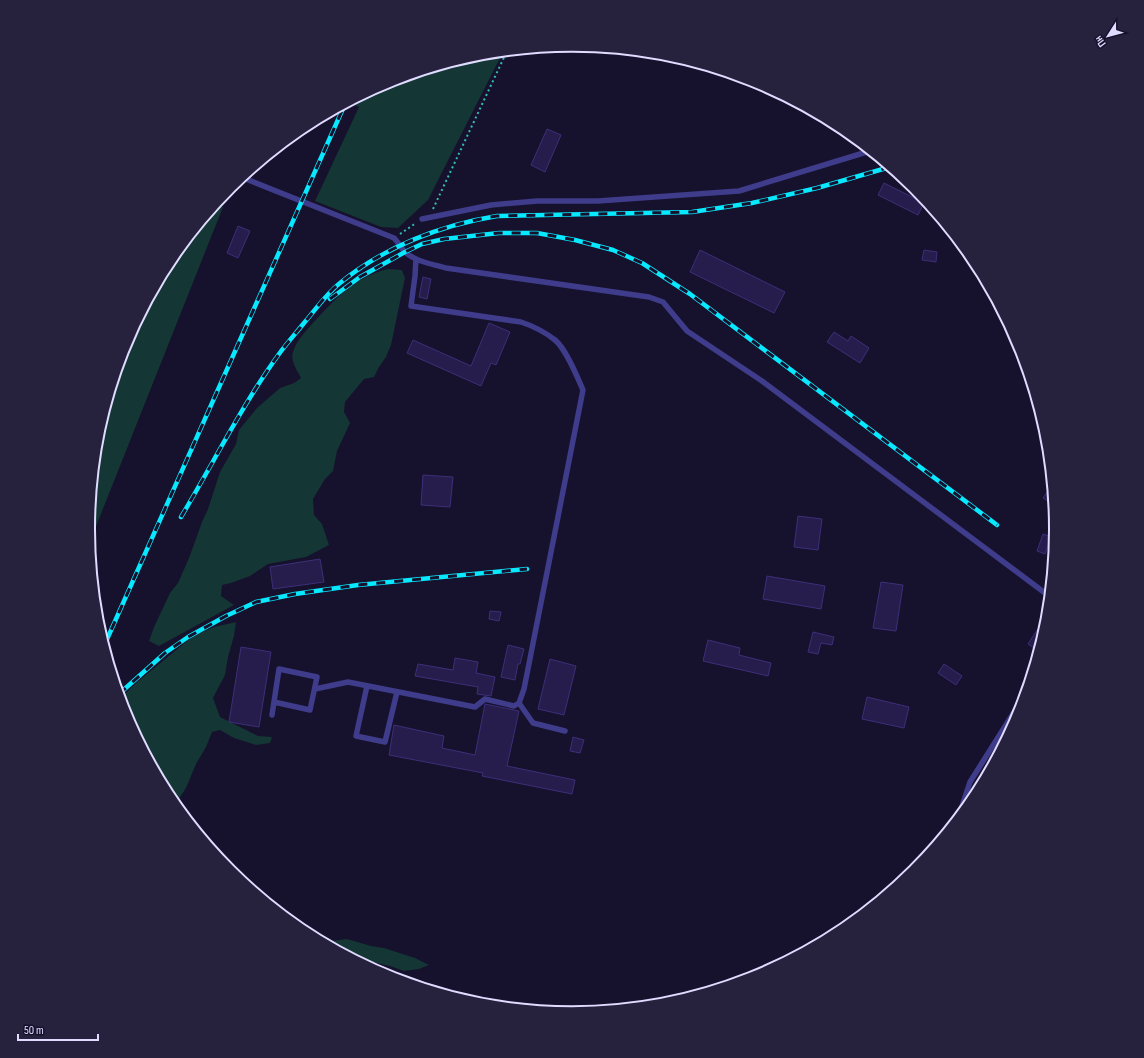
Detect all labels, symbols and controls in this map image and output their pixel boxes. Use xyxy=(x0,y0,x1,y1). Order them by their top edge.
north arrow xyxy=(1088,16,1128,56)
text: Пн xyxy=(1092,33,1109,50)
scale bar xyxy=(18,1016,98,1042)
text: 50 m xyxy=(24,1023,44,1038)

